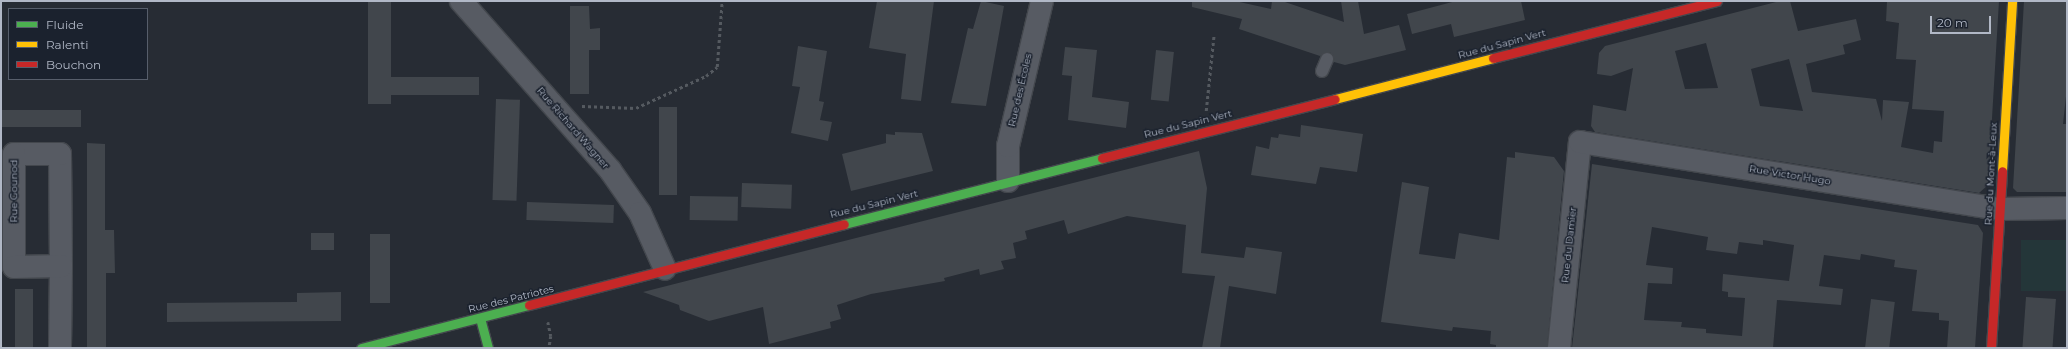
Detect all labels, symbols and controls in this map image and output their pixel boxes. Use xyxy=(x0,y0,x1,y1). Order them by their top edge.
legend xyxy=(8,8,148,80)
scale bar xyxy=(1932,8,1993,34)
text: 20 m xyxy=(1937,15,1968,30)
text: Fluide xyxy=(46,17,84,32)
street label: Rue du Sapin Vert xyxy=(1457,27,1547,61)
text: Ralenti xyxy=(46,37,88,52)
street label: Rue des Écoles xyxy=(1006,52,1034,128)
text: Bouchon xyxy=(46,57,101,72)
street label: Rue Richard Wagner xyxy=(534,85,612,171)
street label: Rue du Sapin Vert xyxy=(1143,107,1233,141)
street label: Rue du Mont-à-Leux xyxy=(1982,122,2000,226)
street label: Rue Gounod xyxy=(8,159,20,223)
street label: Rue Victor Hugo xyxy=(1748,163,1832,187)
street label: Rue du Sapin Vert xyxy=(829,187,919,221)
street label: Rue du Damier xyxy=(1559,206,1579,284)
street label: Rue des Patriotes xyxy=(467,283,555,315)

